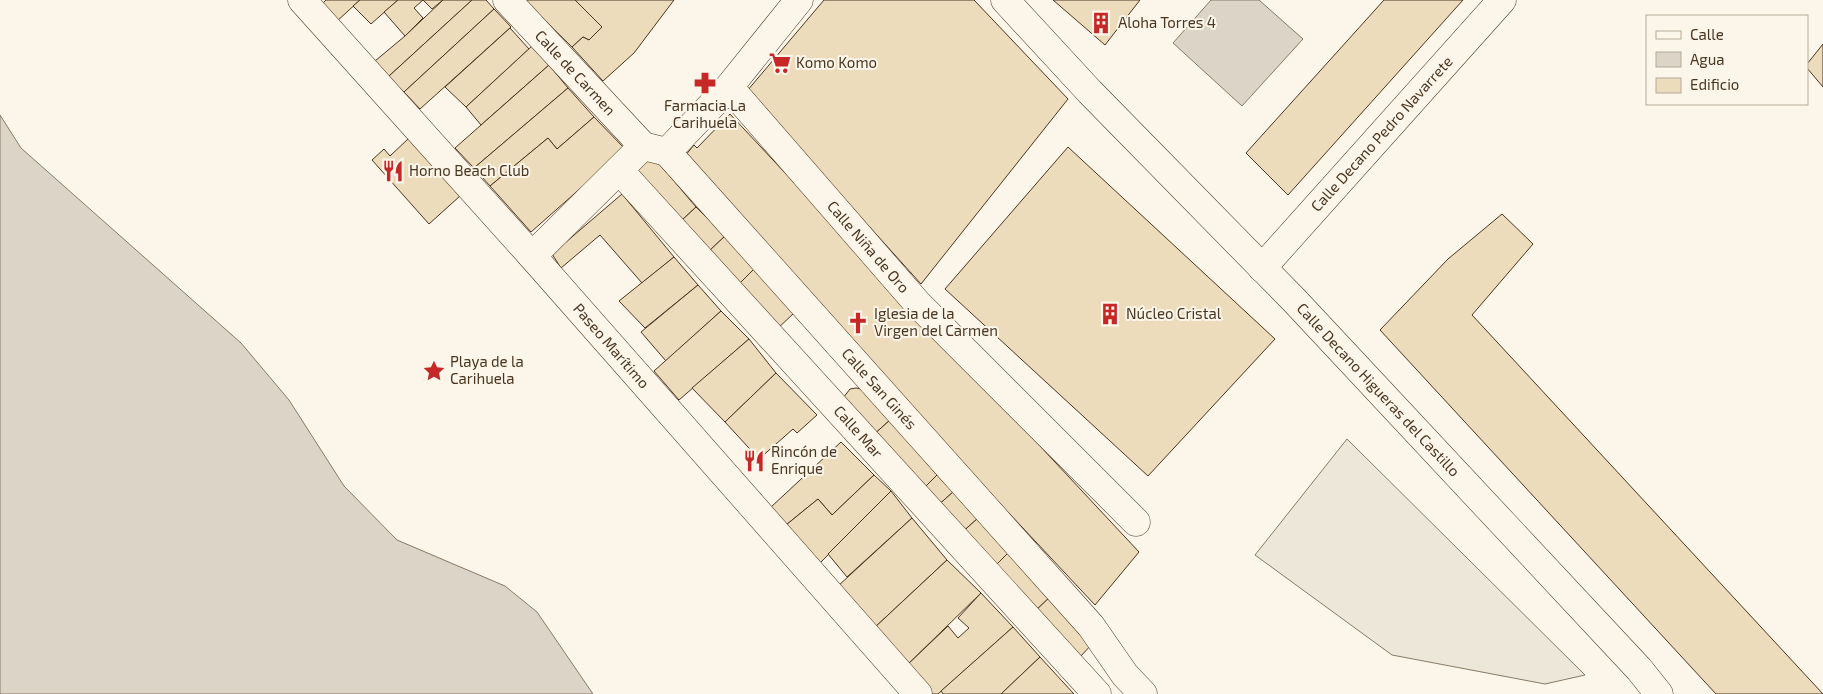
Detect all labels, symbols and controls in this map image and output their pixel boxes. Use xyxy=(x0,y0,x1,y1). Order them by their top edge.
building icon: Aloha Torres 4 xyxy=(1088,10,1114,36)
place label: Aloha Torres 4 xyxy=(1118,13,1216,31)
legend xyxy=(1646,15,1808,105)
text: Calle xyxy=(1690,25,1724,43)
street label: Calle de Carmen xyxy=(532,26,620,119)
supermarket icon: Komo Komo xyxy=(767,50,793,76)
text: Agua xyxy=(1690,50,1725,68)
street label: Calle Decano Pedro Navarrete xyxy=(1307,52,1456,215)
place label: Komo Komo xyxy=(796,53,877,71)
pharmacy icon: Farmacia La Carihuela xyxy=(692,70,718,96)
text: Edificio xyxy=(1690,75,1739,93)
place label: Farmacia La Carihuela xyxy=(664,96,746,131)
restaurant icon: Horno Beach Club xyxy=(380,158,406,184)
place label: Horno Beach Club xyxy=(409,161,529,179)
street label: Calle Niña de Oro xyxy=(824,197,914,296)
street label: Paseo Marítimo xyxy=(570,299,654,392)
street label: Calle Decano Higueras del Castillo xyxy=(1294,299,1464,480)
building icon: Núcleo Cristal xyxy=(1097,301,1123,327)
place label: Iglesia de la Virgen del Carmen xyxy=(874,304,998,339)
place label: Núcleo Cristal xyxy=(1126,304,1222,322)
church icon: Iglesia de la Virgen del Carmen xyxy=(845,310,871,336)
street label: Calle San Ginés xyxy=(838,344,921,433)
place label: Playa de la Carihuela xyxy=(450,352,524,387)
place icon: Playa de la Carihuela xyxy=(421,358,447,384)
street label: Calle Mar xyxy=(830,401,887,461)
place label: Rincón de Enrique xyxy=(771,442,837,477)
restaurant icon: Rincón de Enrique xyxy=(741,448,767,474)

